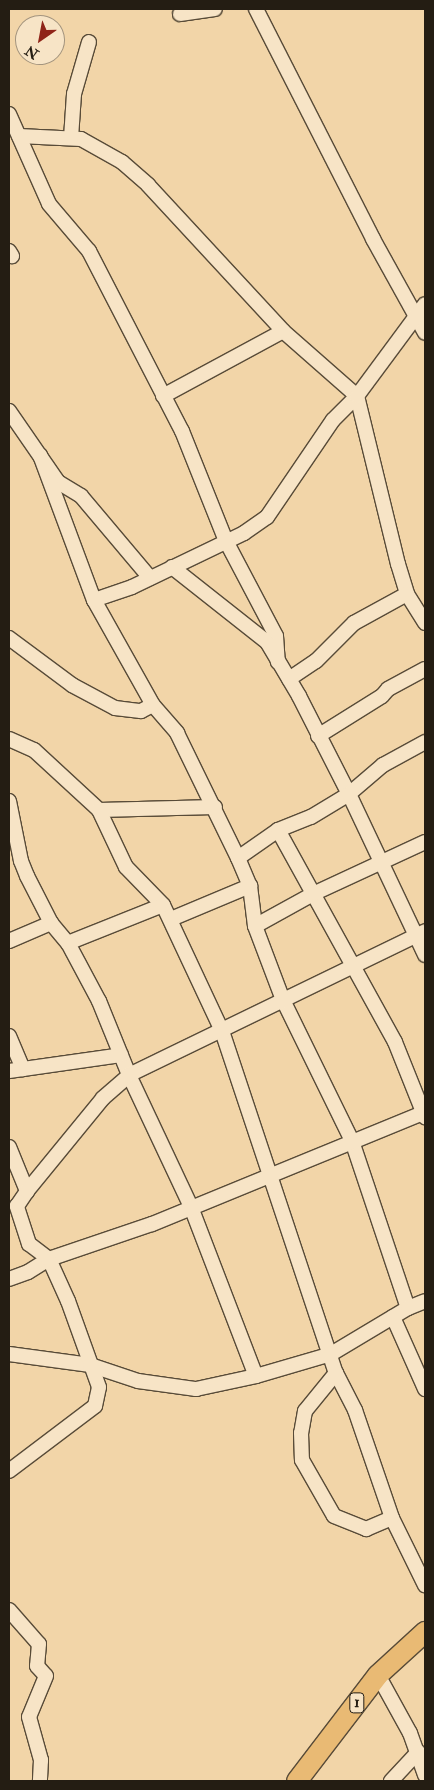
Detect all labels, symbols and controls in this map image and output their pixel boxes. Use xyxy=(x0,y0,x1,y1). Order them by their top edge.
north arrow xyxy=(15,15,65,65)
text: N xyxy=(22,42,42,63)
road number: 1 xyxy=(348,1690,366,1716)

